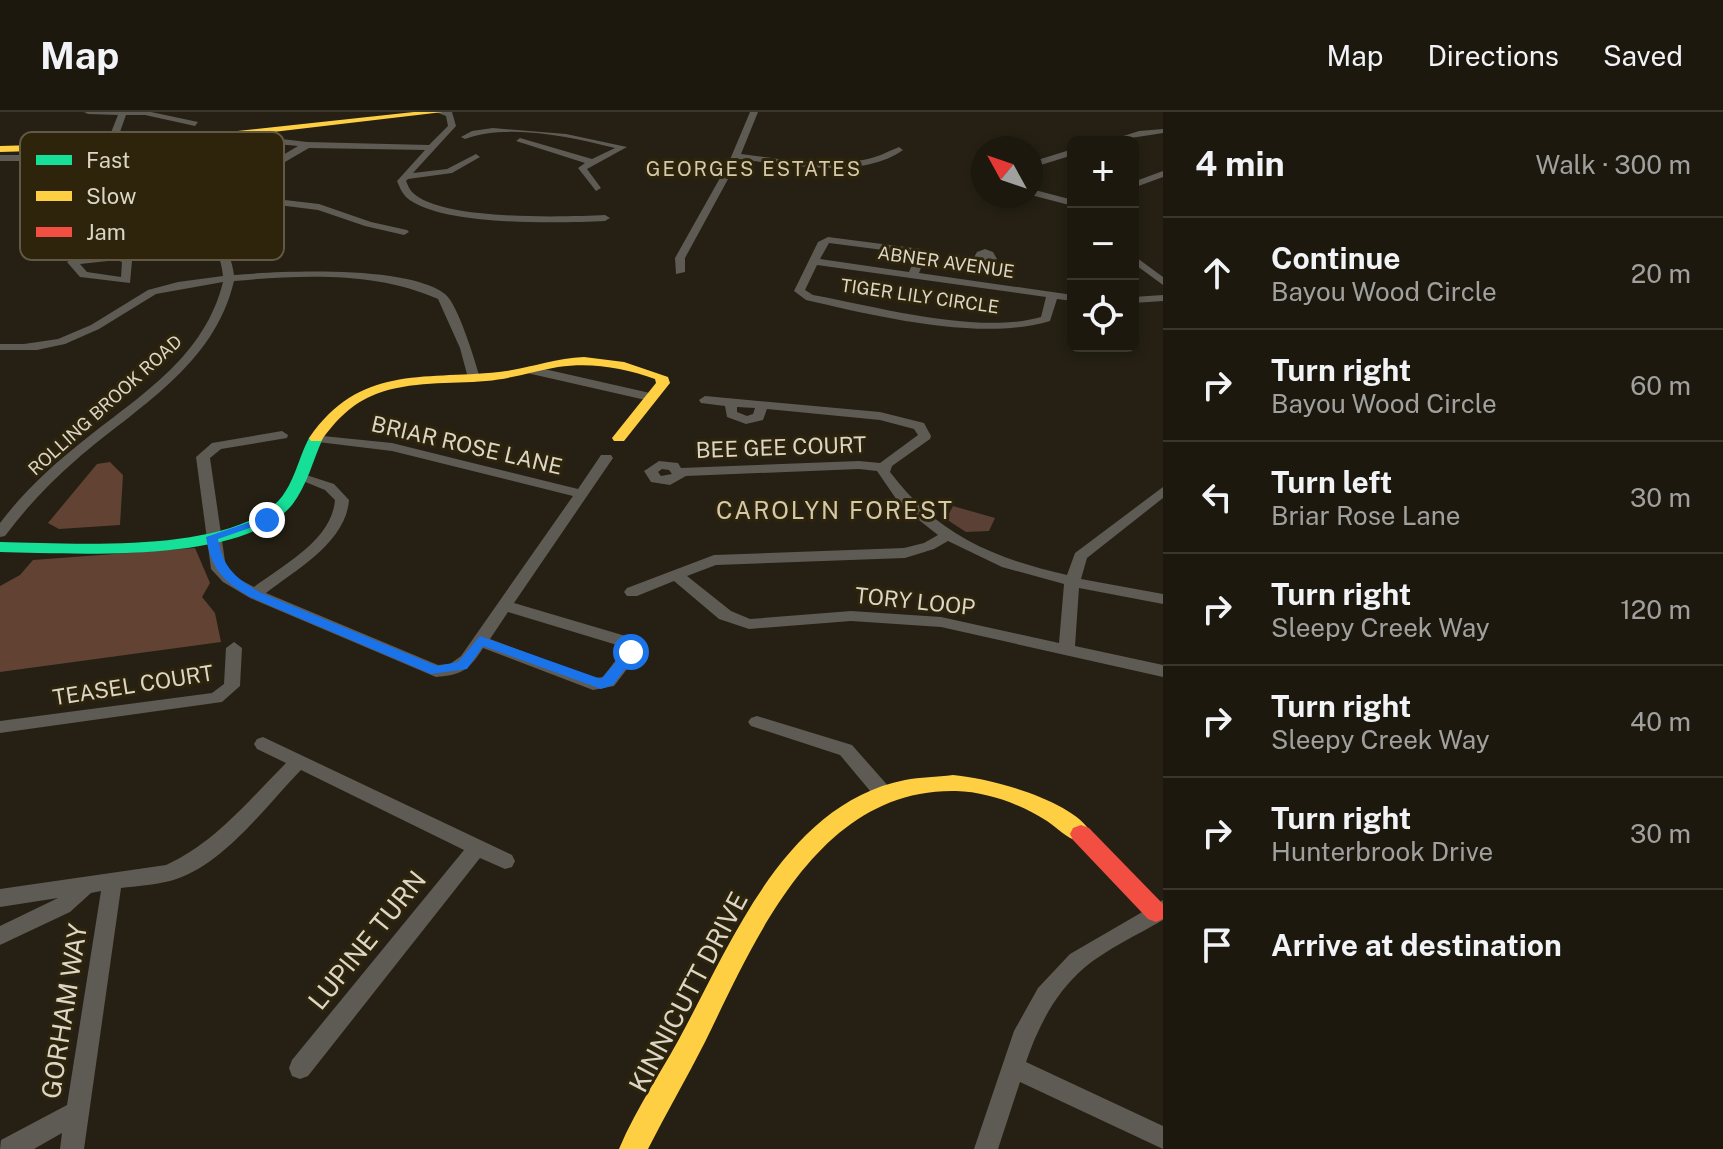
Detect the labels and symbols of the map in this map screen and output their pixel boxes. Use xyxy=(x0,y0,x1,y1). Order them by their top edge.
legend xyxy=(20,132,284,260)
north arrow xyxy=(971,136,1043,208)
text: Fast xyxy=(86,147,130,173)
district label: GEORGES ESTATES xyxy=(646,157,862,181)
text: Slow xyxy=(86,183,136,209)
text: Jam xyxy=(86,219,126,245)
street label: ABNER AVENUE xyxy=(876,242,1016,282)
street label: TIGER LILY CIRCLE xyxy=(840,274,1000,318)
street label: ROLLING BROOK ROAD xyxy=(24,331,186,479)
street label: BRIAR ROSE LANE xyxy=(369,410,565,480)
street label: BEE GEE COURT xyxy=(695,431,867,463)
district label: CAROLYN FOREST xyxy=(716,496,954,524)
route end xyxy=(249,502,285,538)
street label: TORY LOOP xyxy=(854,582,976,620)
route start xyxy=(613,634,649,670)
street label: TEASEL COURT xyxy=(51,659,215,711)
street label: LUPINE TURN xyxy=(302,864,432,1016)
street label: KINNICUTT DRIVE xyxy=(622,887,754,1097)
street label: GORHAM WAY xyxy=(35,921,93,1101)

